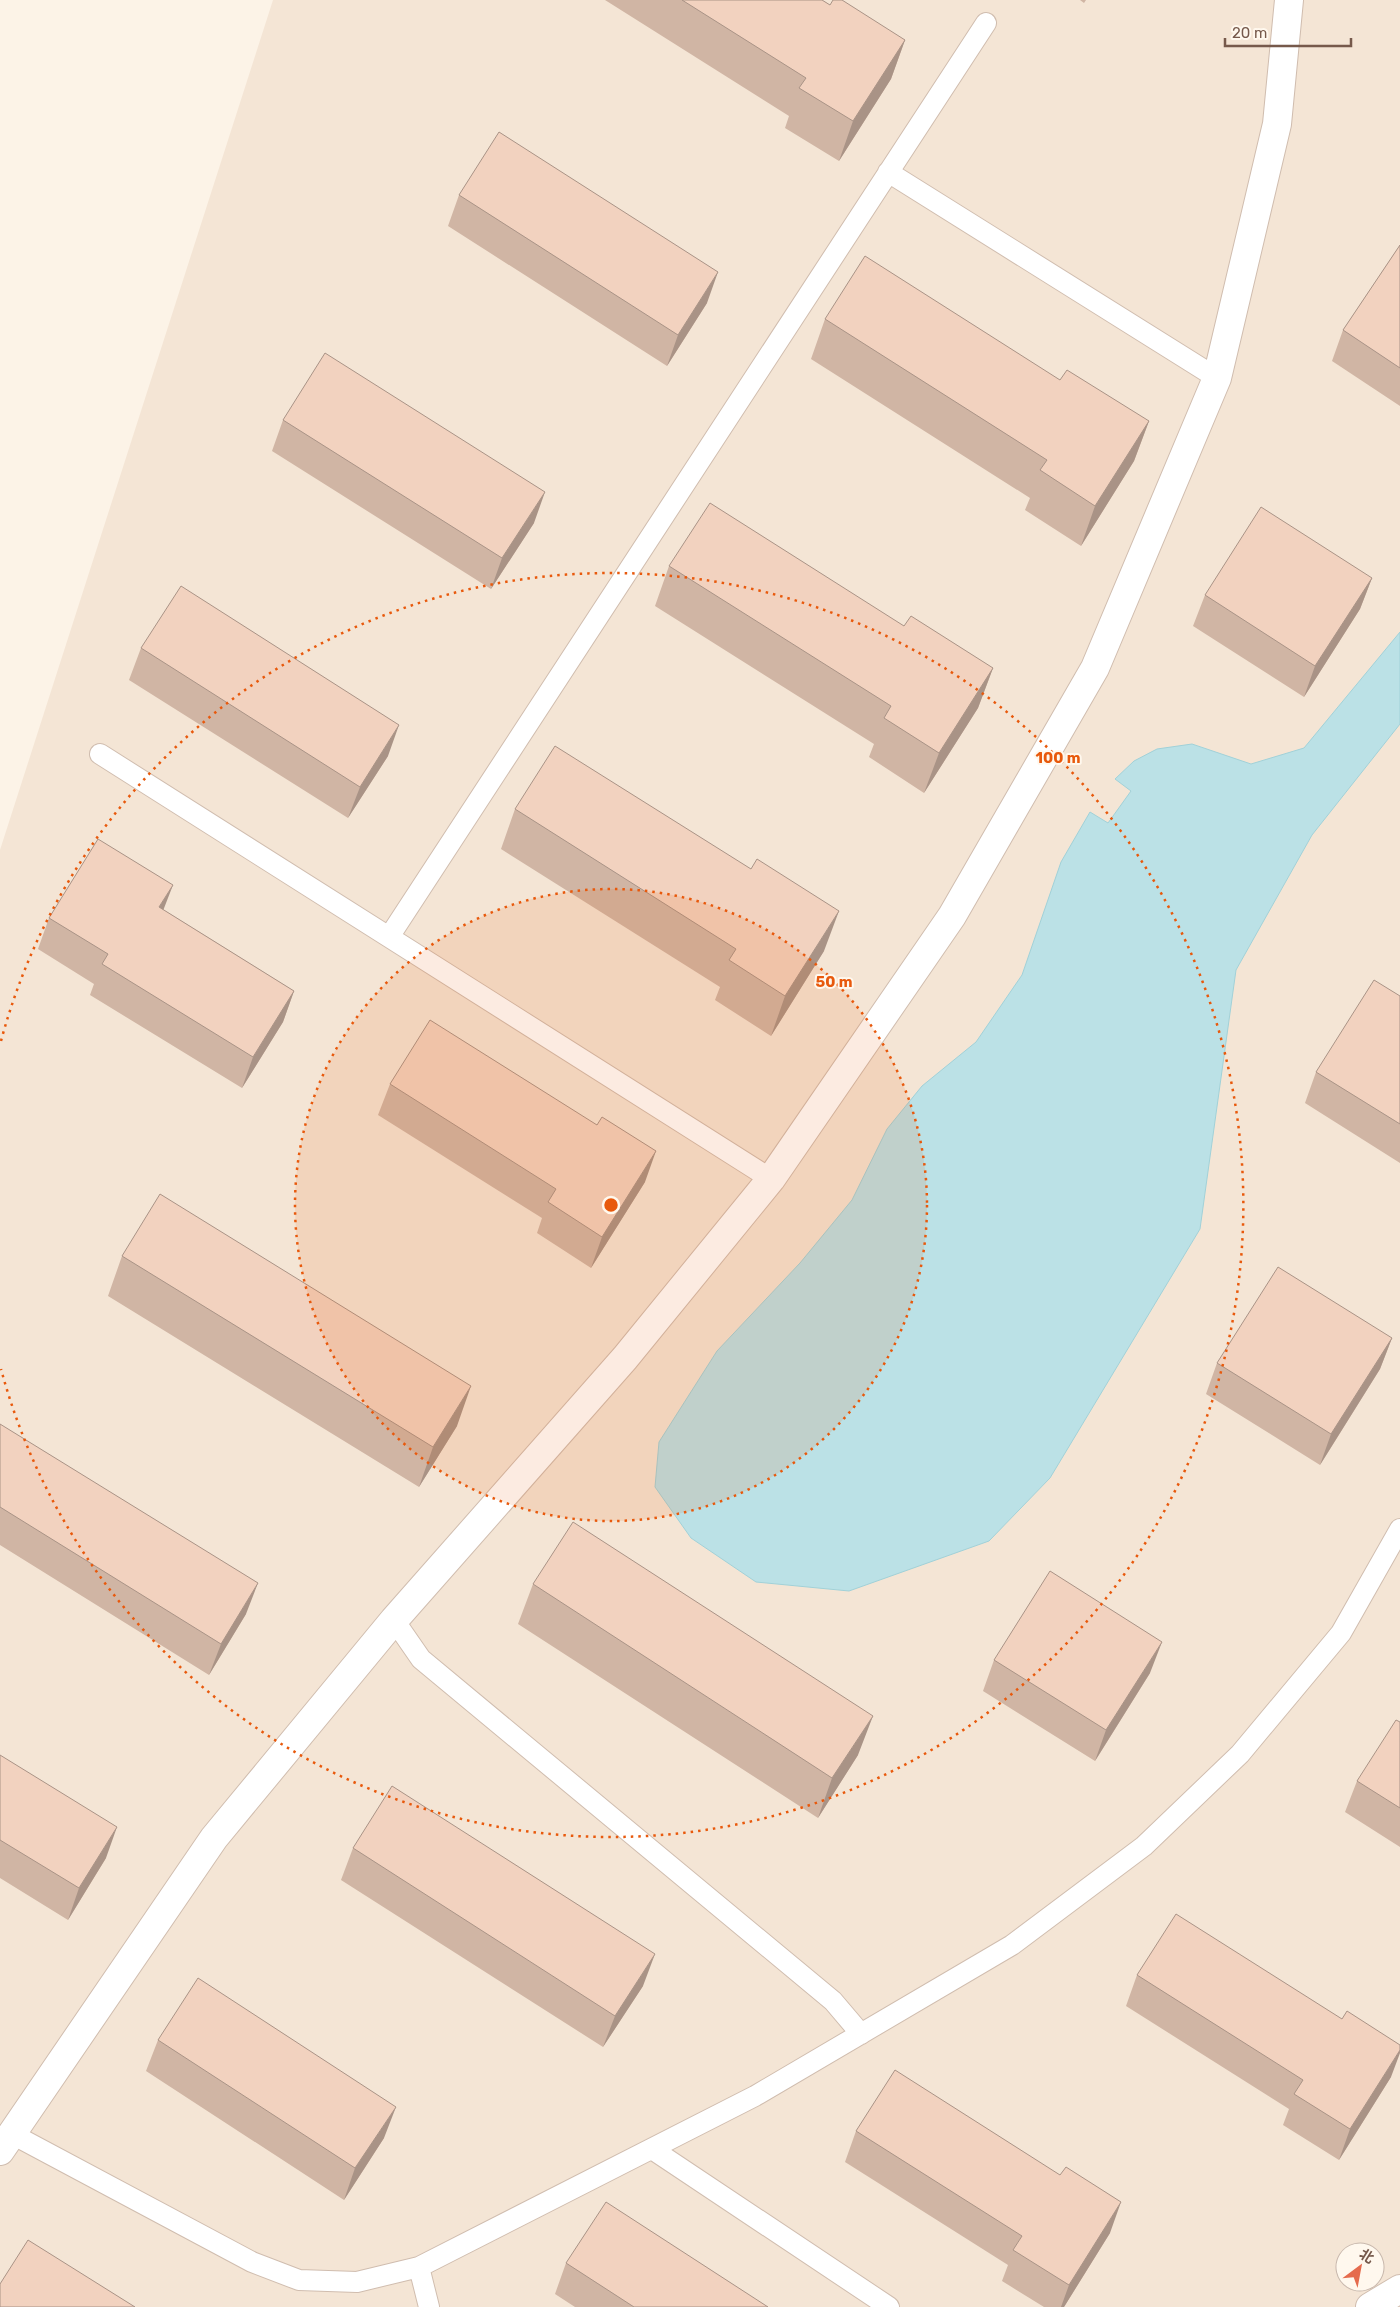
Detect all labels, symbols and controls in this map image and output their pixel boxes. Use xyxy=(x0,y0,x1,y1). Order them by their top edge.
scale bar xyxy=(1225,15,1351,47)
text: 20 m xyxy=(1232,24,1267,42)
text: 100 m xyxy=(1036,749,1080,767)
text: 50 m xyxy=(816,973,852,991)
centre of rings xyxy=(602,1196,620,1214)
north arrow xyxy=(1335,2242,1385,2292)
text: 北 xyxy=(1356,2245,1377,2267)

